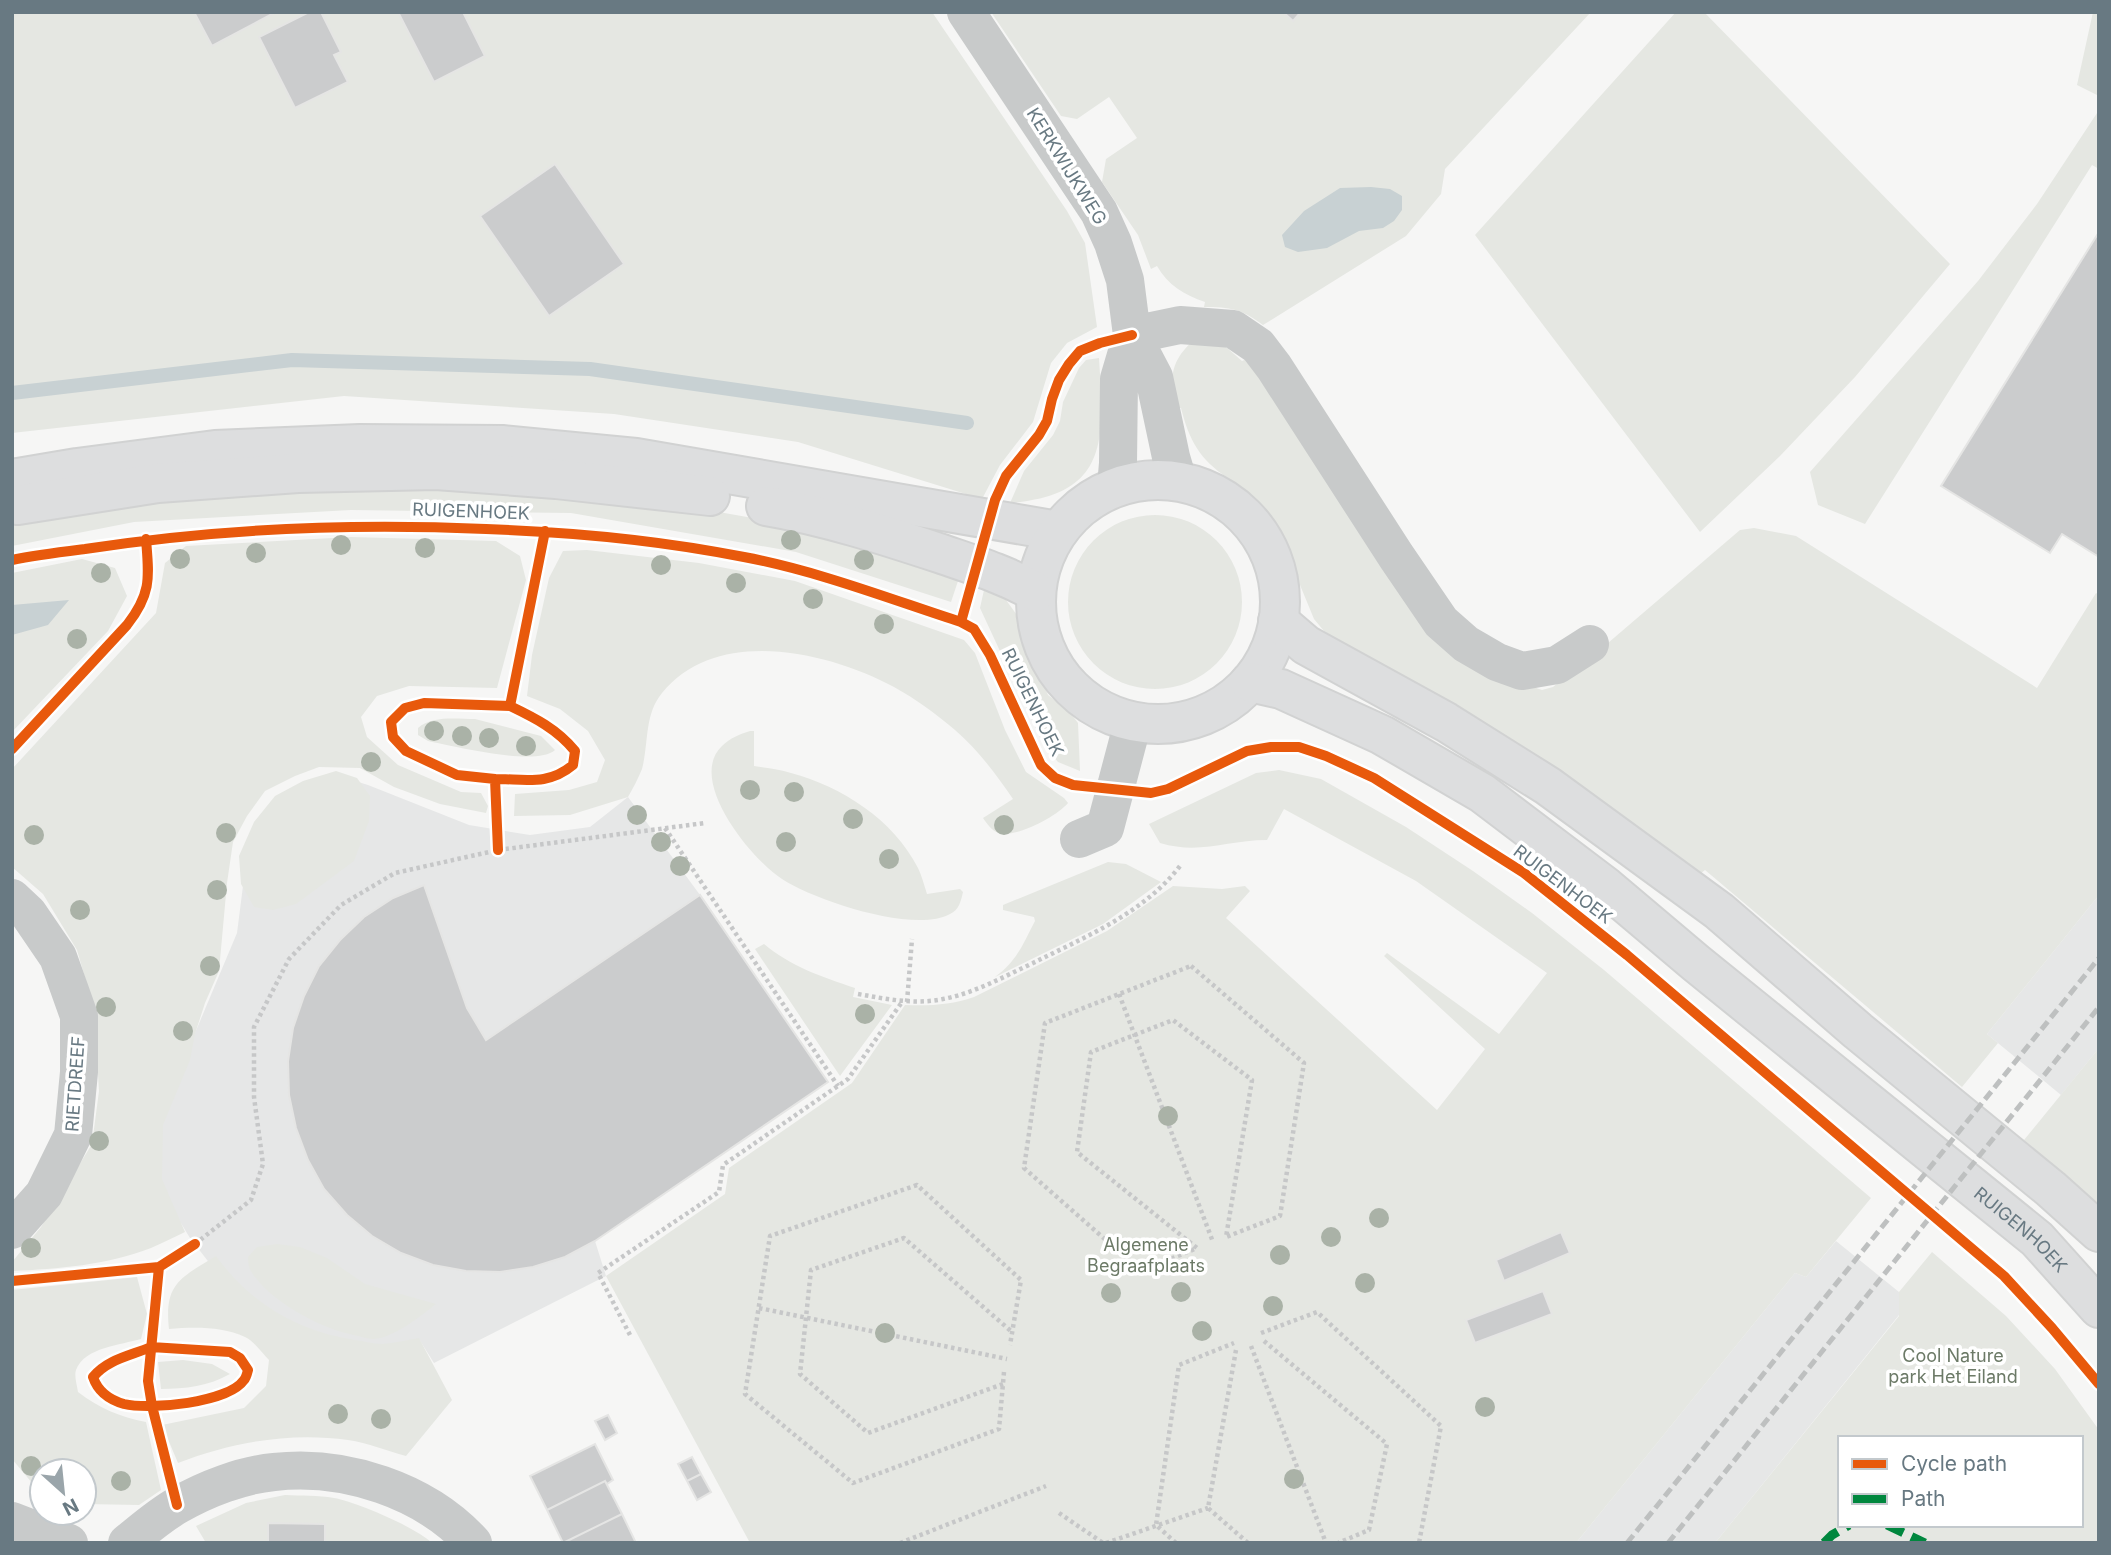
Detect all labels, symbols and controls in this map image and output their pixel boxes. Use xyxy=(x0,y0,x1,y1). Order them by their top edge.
street label: KERKWIJKWEG xyxy=(1023,104,1111,228)
street label: RUIGENHOEK xyxy=(412,498,530,524)
street label: RUIGENHOEK xyxy=(998,645,1068,759)
street label: RUIGENHOEK xyxy=(1510,840,1616,928)
street label: RIETDREEF xyxy=(61,1036,89,1132)
street label: RUIGENHOEK xyxy=(1970,1182,2072,1276)
park label: Algemene Begraafplaats xyxy=(1087,1234,1205,1276)
park label: Cool Nature park Het Eiland xyxy=(1888,1345,2018,1387)
legend xyxy=(1838,1436,2083,1527)
text: Cycle path xyxy=(1901,1451,2007,1476)
north arrow xyxy=(28,1457,98,1527)
text: Path xyxy=(1901,1486,1946,1511)
text: N xyxy=(59,1493,82,1520)

